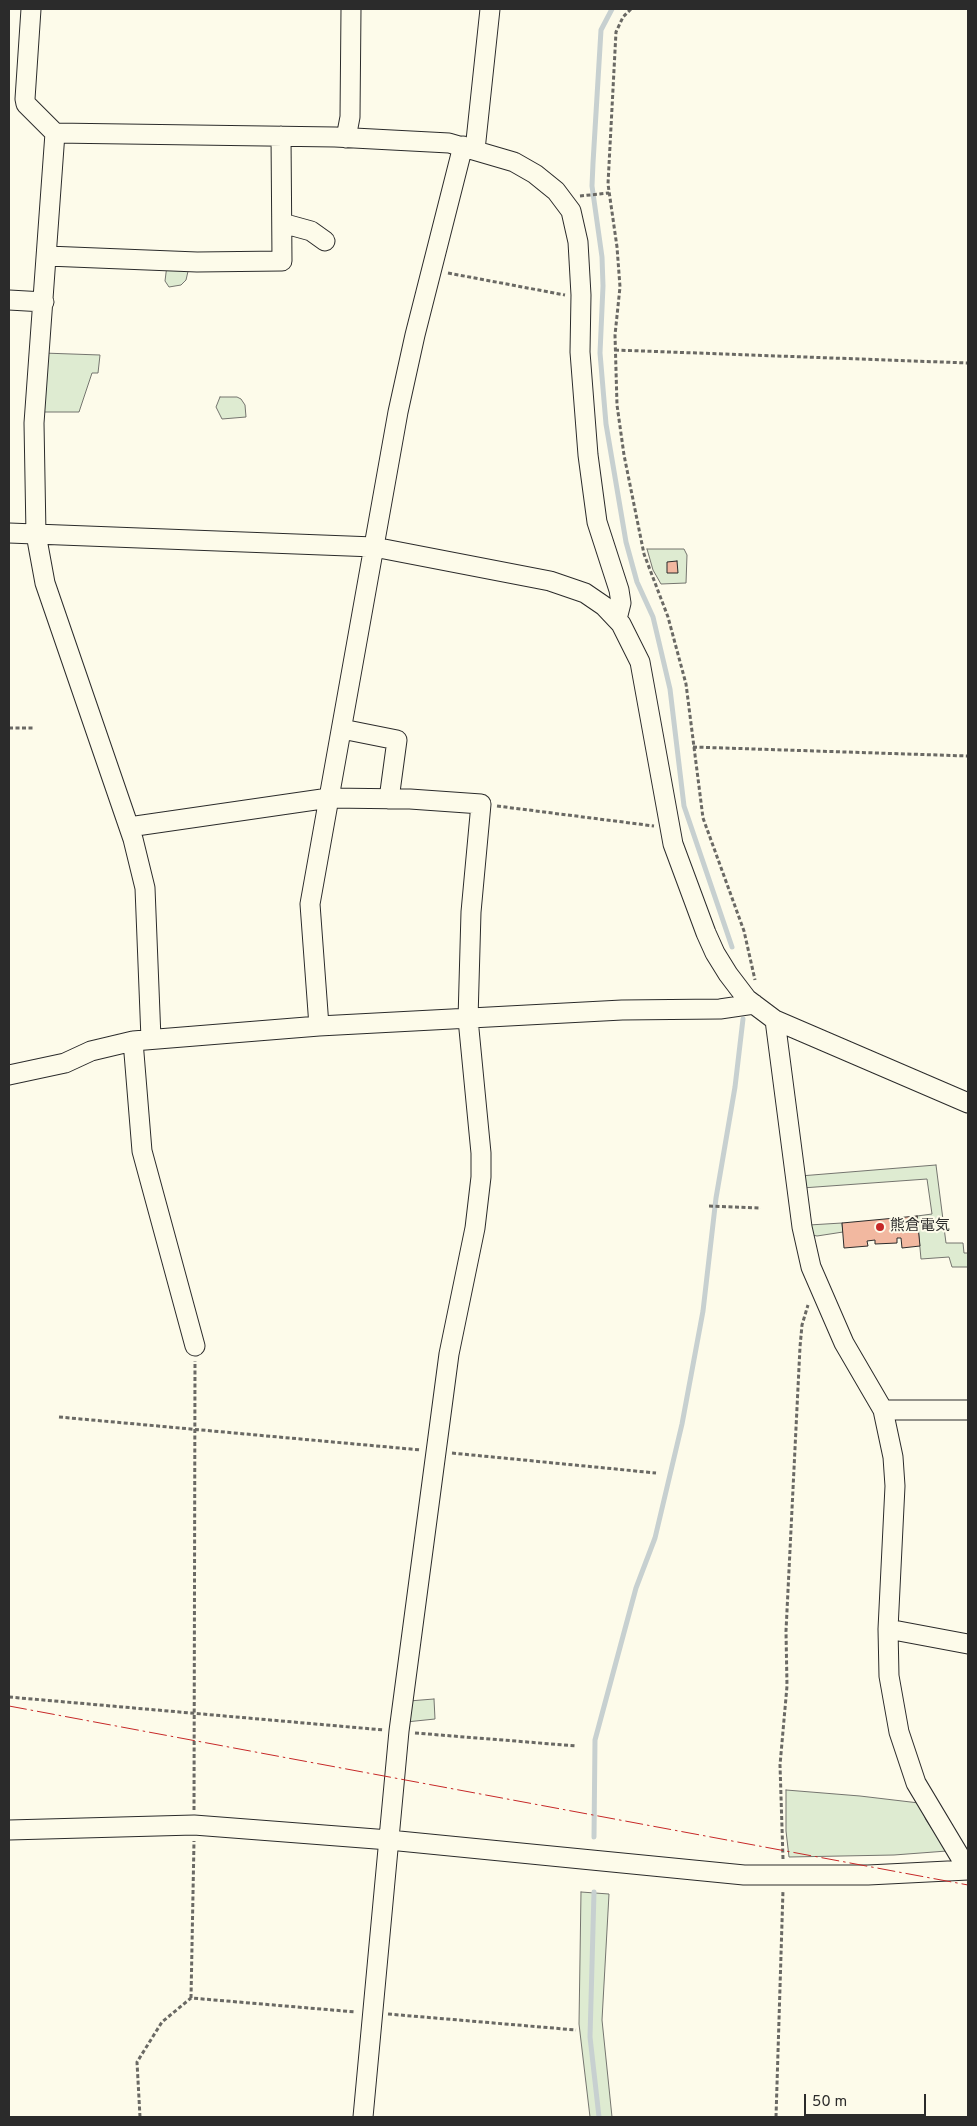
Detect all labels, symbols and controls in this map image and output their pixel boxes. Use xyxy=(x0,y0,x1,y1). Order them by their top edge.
place label: 熊倉電気 xyxy=(890,1218,950,1236)
marker: 熊倉電気 xyxy=(874,1221,886,1233)
scale bar xyxy=(807,2084,930,2116)
text: 50 m xyxy=(812,2093,847,2112)

